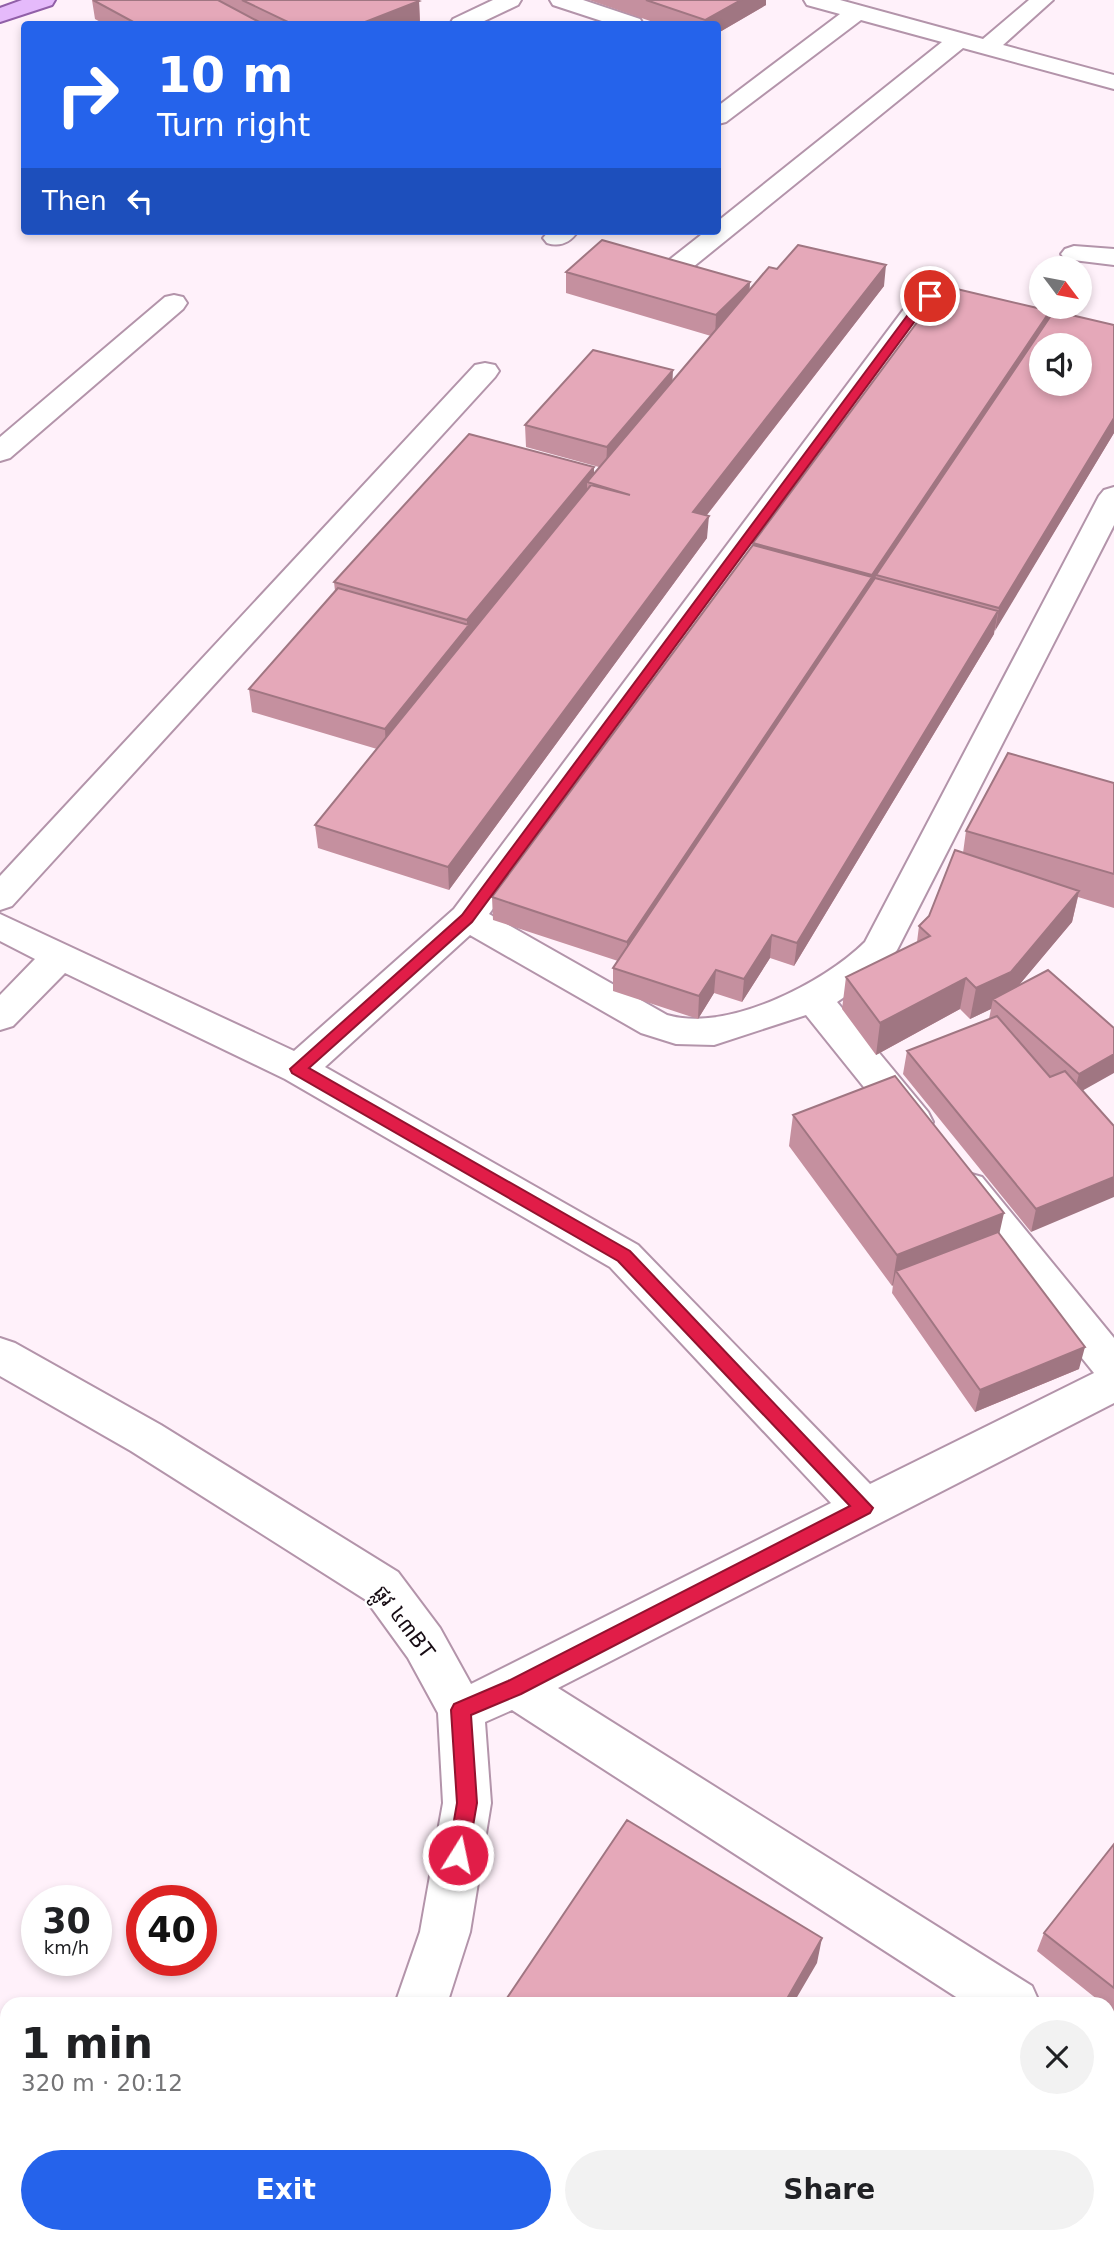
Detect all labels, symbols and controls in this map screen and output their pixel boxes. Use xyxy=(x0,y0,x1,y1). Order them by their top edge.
text: 10 m xyxy=(157,47,293,104)
icon: right xyxy=(42,49,133,140)
text: Turn right xyxy=(157,106,310,144)
icon: left xyxy=(121,182,159,220)
text: Then xyxy=(42,186,107,216)
north arrow xyxy=(1029,256,1092,318)
map controls xyxy=(1029,256,1092,396)
pin xyxy=(900,266,960,326)
icon: arrive xyxy=(911,277,949,315)
button: sound xyxy=(1029,333,1092,396)
street label: ផ្លូវ ៤៣BT xyxy=(363,1581,439,1668)
position arrow xyxy=(421,1818,495,1892)
speed limit sign: 40 xyxy=(126,1885,217,1976)
text: 30 xyxy=(42,1901,91,1941)
text: km/h xyxy=(44,1937,89,1958)
text: 1 min xyxy=(21,2019,153,2068)
button: close xyxy=(1020,2020,1094,2094)
text: 320 m · 20:12 xyxy=(21,2070,183,2096)
button: Exit xyxy=(21,2150,551,2230)
button: Share xyxy=(565,2150,1094,2230)

